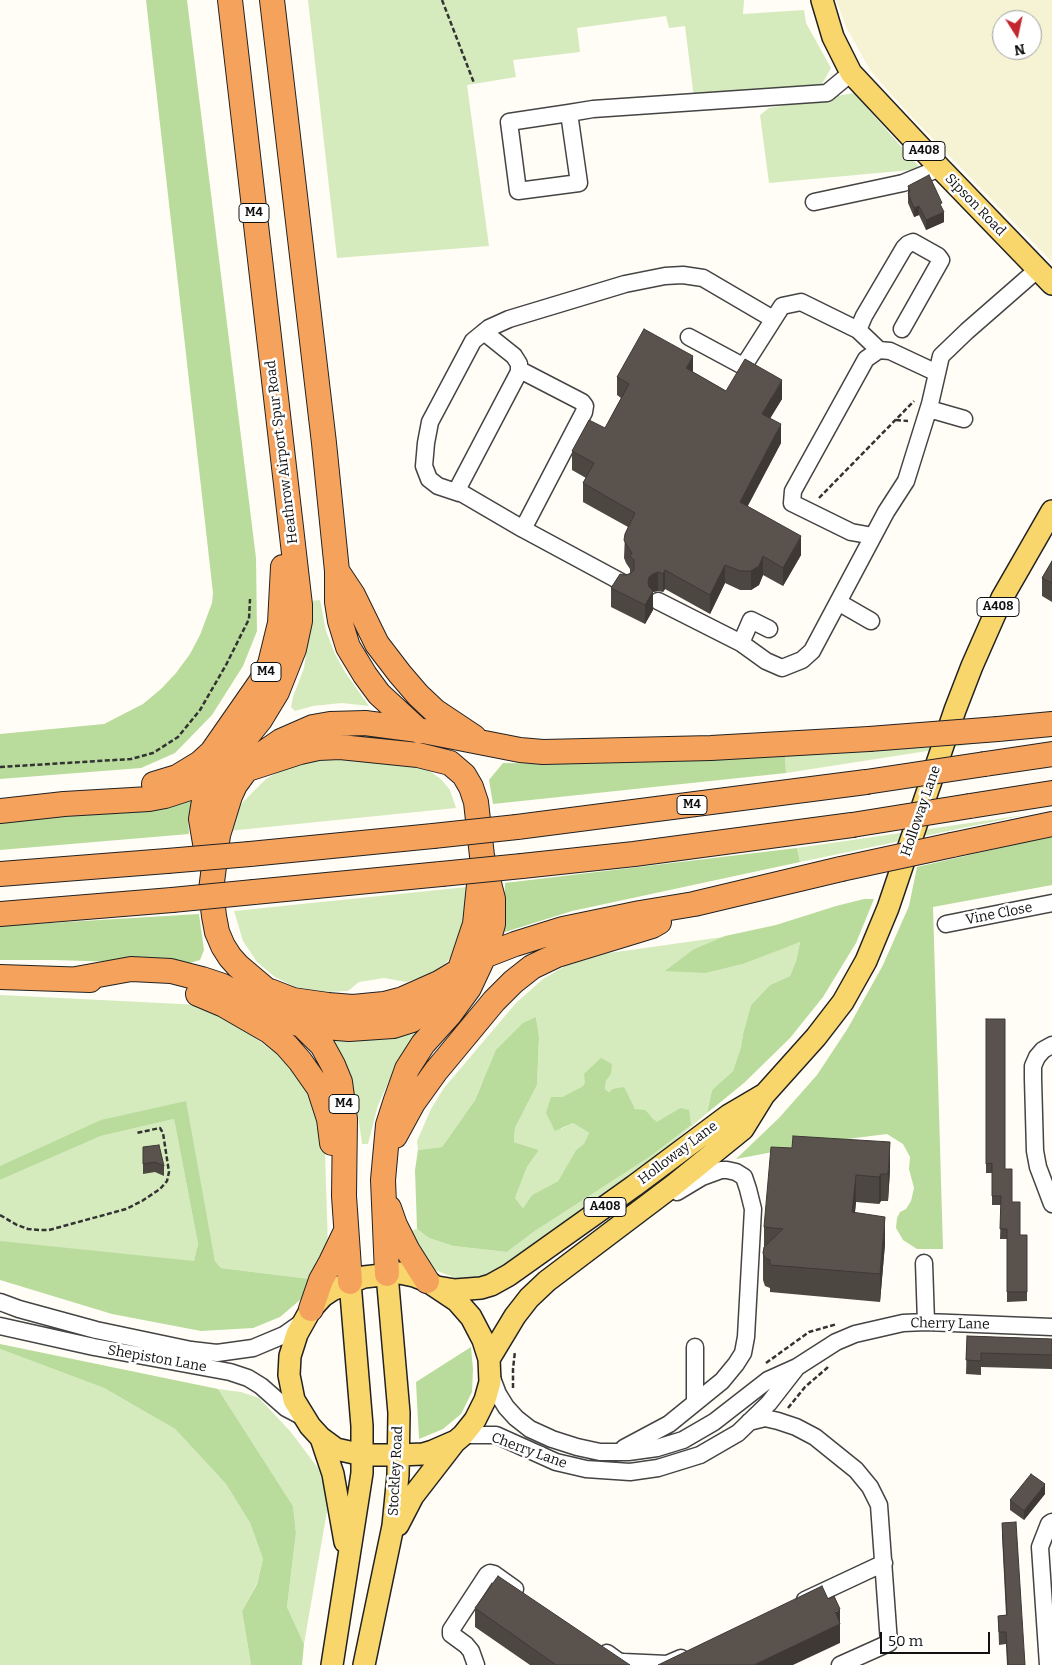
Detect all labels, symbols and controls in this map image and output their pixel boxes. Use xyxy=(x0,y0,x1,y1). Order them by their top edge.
north arrow xyxy=(992,10,1042,60)
text: N xyxy=(1013,40,1026,59)
road number: A408 xyxy=(903,142,945,160)
street label: Sipson Road xyxy=(941,170,1009,240)
road number: M4 xyxy=(239,204,269,222)
street label: Heathrow Airport Spur Road xyxy=(262,359,302,545)
road number: A408 xyxy=(977,598,1019,616)
road number: M4 xyxy=(251,662,281,682)
street label: Holloway Lane xyxy=(898,763,944,859)
road number: M4 xyxy=(677,796,707,814)
street label: Vine Close xyxy=(964,899,1034,929)
road number: M4 xyxy=(329,1094,359,1114)
street label: Holloway Lane xyxy=(635,1118,721,1188)
road number: A408 xyxy=(584,1198,626,1216)
street label: Cherry Lane xyxy=(910,1315,990,1333)
street label: Shepiston Lane xyxy=(106,1342,208,1376)
street label: Stockley Road xyxy=(385,1425,407,1517)
street label: Cherry Lane xyxy=(489,1430,569,1472)
scale bar xyxy=(882,1622,992,1654)
text: 50 m xyxy=(888,1632,923,1650)

